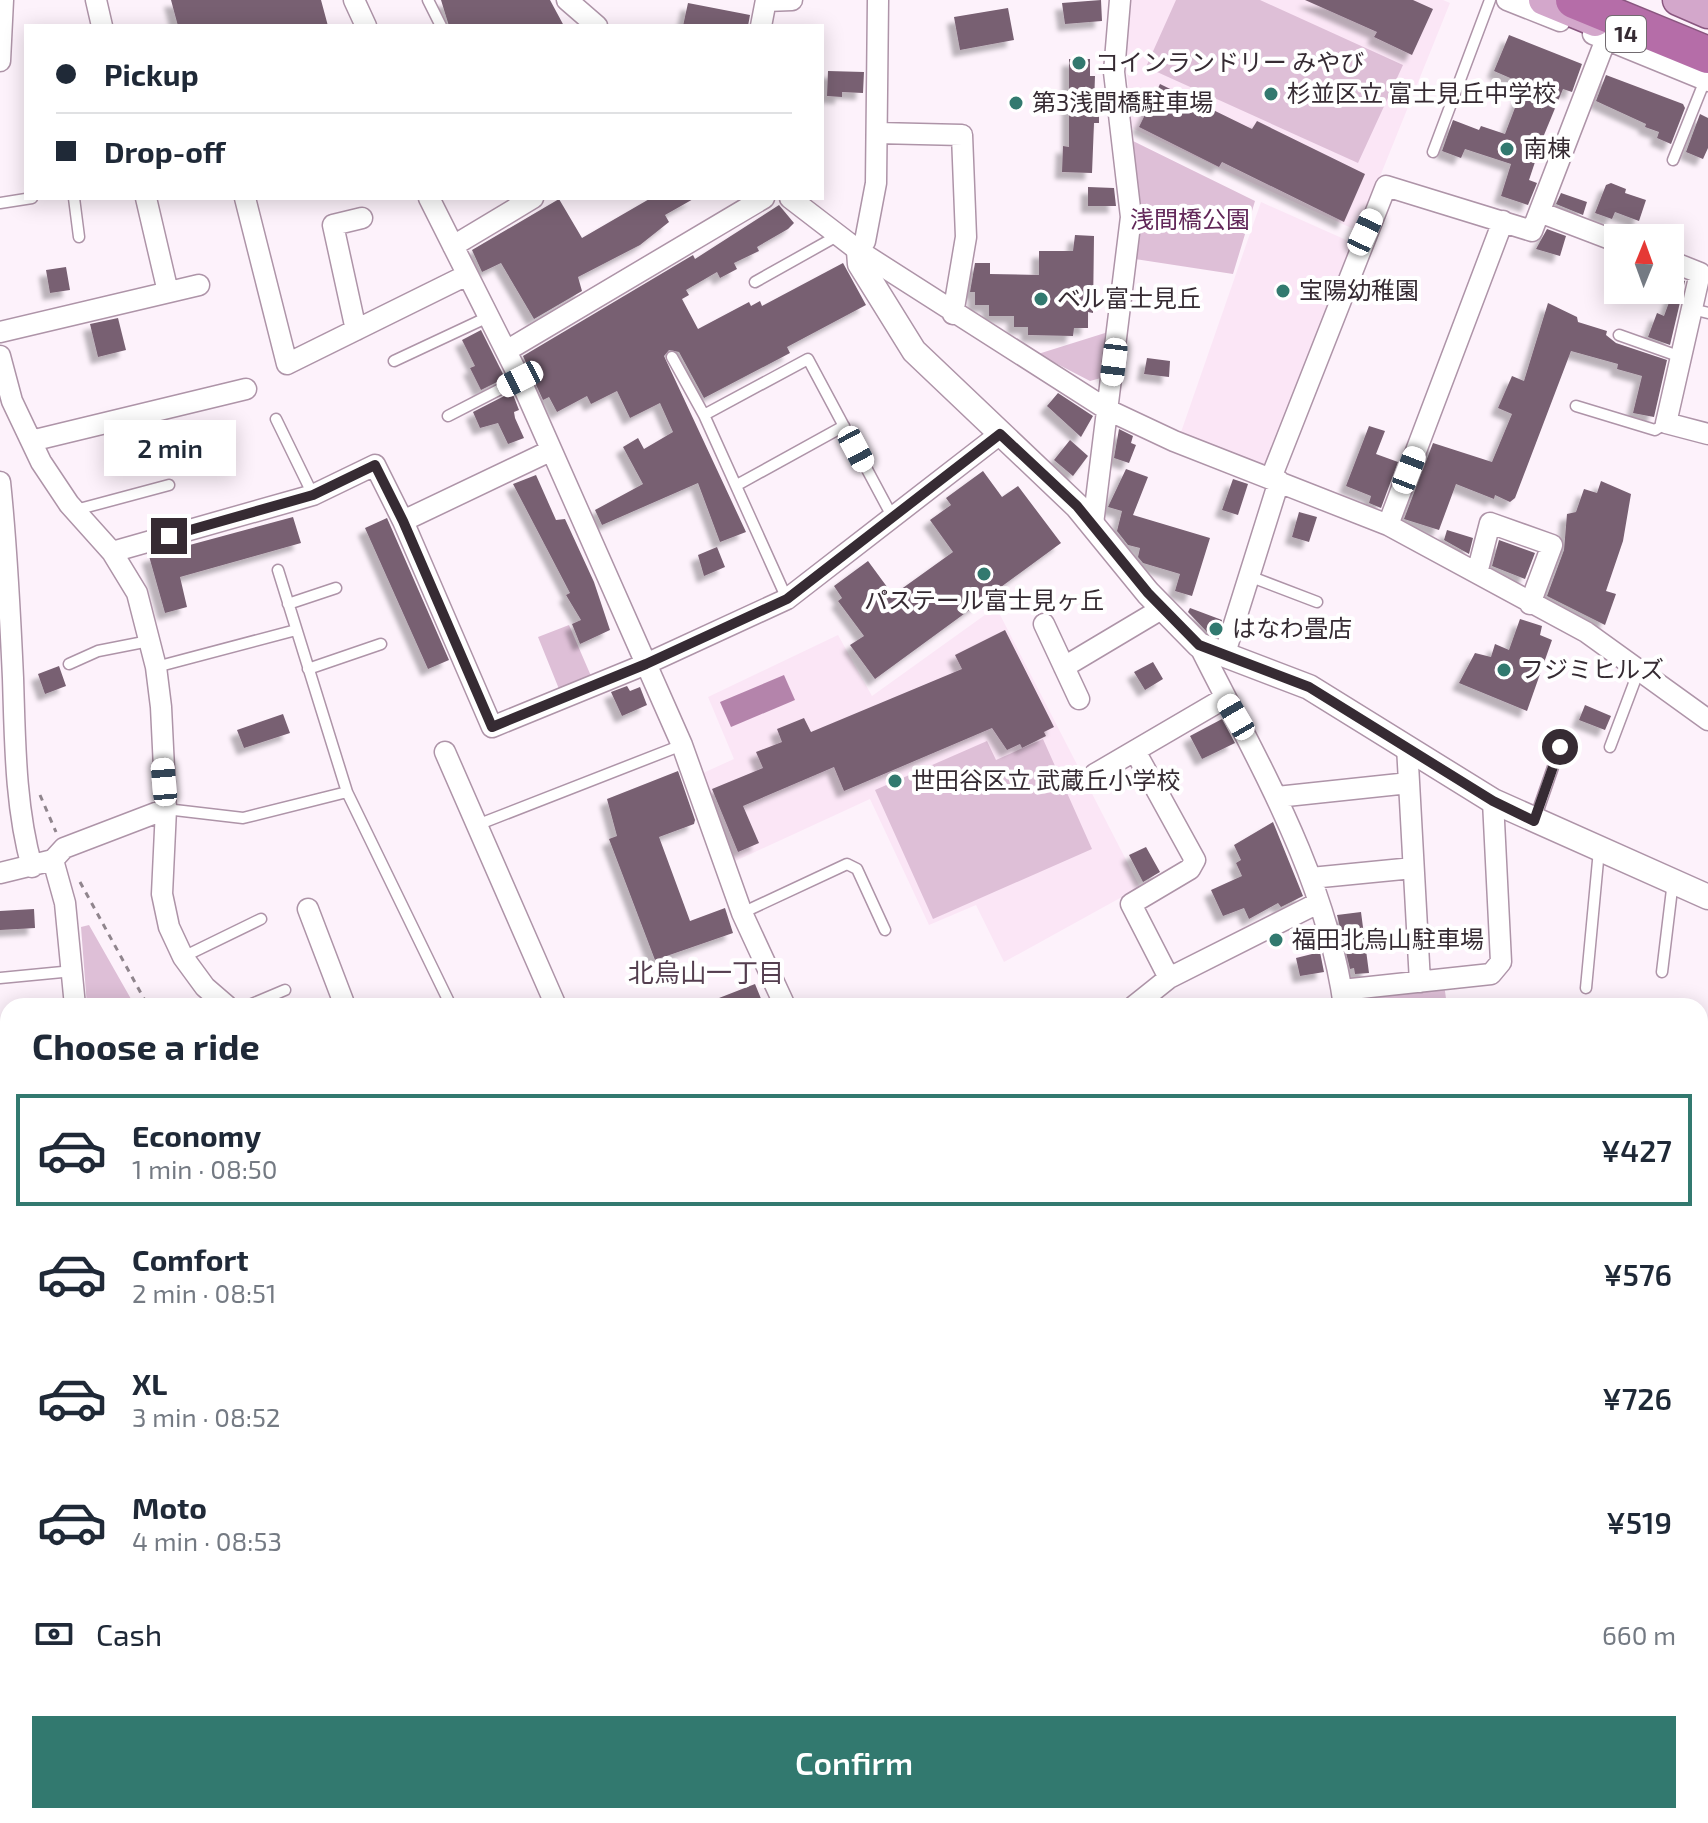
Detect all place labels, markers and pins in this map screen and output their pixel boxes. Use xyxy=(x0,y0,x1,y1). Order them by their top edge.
place label: コインランドリー みやび xyxy=(1095,47,1364,76)
marker: コインランドリー みやび xyxy=(1070,54,1088,72)
place label: 杉並区立 富士見丘中学校 xyxy=(1287,78,1556,107)
marker: 杉並区立 富士見丘中学校 xyxy=(1262,85,1280,103)
place label: 第3浅間橋駐車場 xyxy=(1032,87,1213,116)
marker: 第3浅間橋駐車場 xyxy=(1007,94,1025,112)
place label: 南棟 xyxy=(1523,133,1571,162)
marker: 南棟 xyxy=(1498,140,1516,158)
place label: 宝陽幼稚園 xyxy=(1299,275,1419,304)
marker: 宝陽幼稚園 xyxy=(1274,282,1292,300)
place label: ベル富士見丘 xyxy=(1057,283,1201,312)
marker: ベル富士見丘 xyxy=(1032,290,1050,308)
marker: パステール富士見ヶ丘 xyxy=(975,565,993,583)
place label: パステール富士見ヶ丘 xyxy=(864,585,1104,614)
place label: はなわ畳店 xyxy=(1232,613,1352,642)
marker: はなわ畳店 xyxy=(1207,620,1225,638)
place label: フジミヒルズ xyxy=(1520,654,1664,683)
marker: フジミヒルズ xyxy=(1495,661,1513,679)
place label: 世田谷区立 武蔵丘小学校 xyxy=(911,765,1180,794)
marker: 世田谷区立 武蔵丘小学校 xyxy=(886,772,904,790)
place label: 福田北烏山駐車場 xyxy=(1292,924,1484,953)
marker: 福田北烏山駐車場 xyxy=(1267,931,1285,949)

